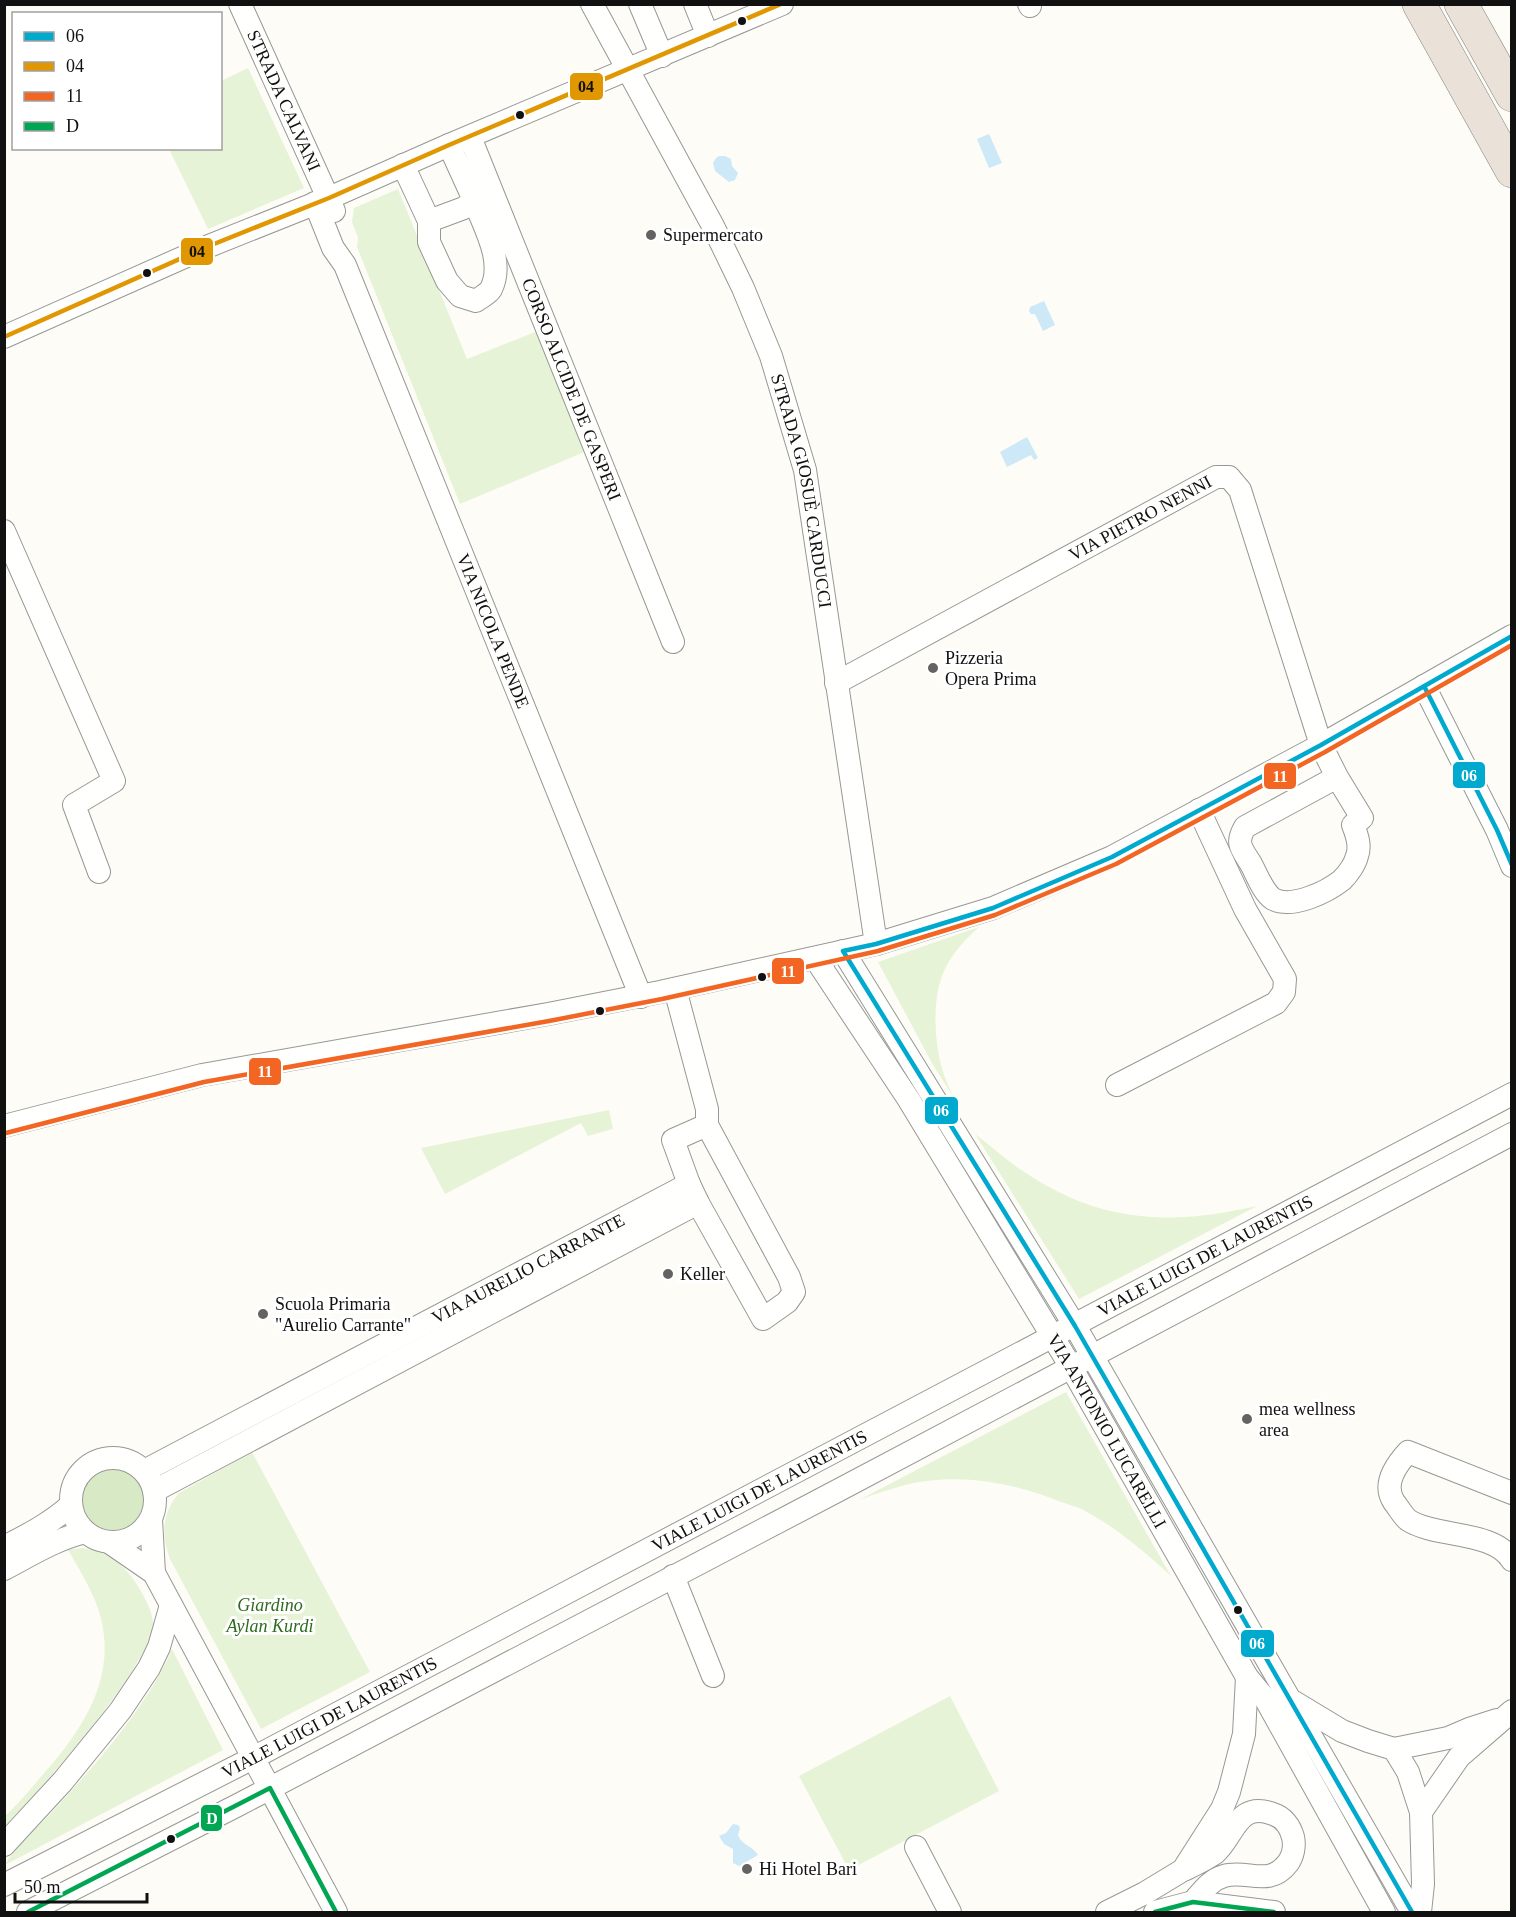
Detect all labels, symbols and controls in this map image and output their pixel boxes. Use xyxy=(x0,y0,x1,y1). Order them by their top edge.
legend xyxy=(12,12,222,150)
unlabelled marker xyxy=(736,15,748,27)
text: 06 xyxy=(66,26,84,46)
street label: STRADA CALVANI xyxy=(243,27,324,174)
text: 04 xyxy=(66,56,84,76)
line badge: 04 xyxy=(569,72,604,101)
text: 04 xyxy=(578,78,594,95)
text: 11 xyxy=(66,86,83,106)
unlabelled marker xyxy=(514,109,526,121)
text: D xyxy=(66,116,79,136)
place label: Supermercato xyxy=(663,225,763,245)
marker: Supermercato xyxy=(644,228,658,242)
line badge: 04 xyxy=(180,237,214,266)
text: 04 xyxy=(189,243,205,260)
unlabelled marker xyxy=(141,267,153,279)
street label: CORSO ALCIDE DE GASPERI xyxy=(518,275,625,503)
street label: STRADA GIOSUÈ CARDUCCI xyxy=(767,372,836,609)
street label: VIA PIETRO NENNI xyxy=(1066,471,1215,565)
street label: VIA NICOLA PENDE xyxy=(453,551,533,711)
place label: Pizzeria Opera Prima xyxy=(945,648,1036,689)
marker: Pizzeria Opera Prima xyxy=(926,661,940,675)
line badge: 06 xyxy=(1452,761,1486,789)
line badge: 11 xyxy=(1263,762,1297,790)
text: 06 xyxy=(1461,767,1477,784)
text: 11 xyxy=(1272,768,1288,785)
line badge: 11 xyxy=(771,957,805,985)
text: 11 xyxy=(780,963,796,980)
unlabelled marker xyxy=(756,971,768,983)
unlabelled marker xyxy=(594,1005,606,1017)
line badge: 11 xyxy=(248,1057,282,1086)
text: 11 xyxy=(257,1063,273,1080)
line badge: 06 xyxy=(924,1096,959,1125)
text: 06 xyxy=(933,1102,949,1119)
street label: VIALE LUIGI DE LAURENTIS xyxy=(1094,1191,1316,1321)
street label: VIA AURELIO CARRANTE xyxy=(428,1210,628,1328)
place label: Keller xyxy=(680,1264,725,1284)
marker: Keller xyxy=(661,1267,675,1281)
place label: Scuola Primaria "Aurelio Carrante" xyxy=(275,1294,411,1335)
marker: Scuola Primaria "Aurelio Carrante" xyxy=(256,1307,270,1321)
street label: VIA ANTONIO LUCARELLI xyxy=(1043,1330,1170,1532)
place label: mea wellness area xyxy=(1259,1399,1355,1440)
marker: mea wellness area xyxy=(1240,1412,1254,1426)
street label: VIALE LUIGI DE LAURENTIS xyxy=(648,1426,870,1556)
park label: Giardino Aylan Kurdi xyxy=(226,1595,313,1636)
unlabelled marker xyxy=(1232,1604,1244,1616)
line badge: 06 xyxy=(1240,1629,1275,1658)
text: 06 xyxy=(1249,1635,1265,1652)
street label: VIALE LUIGI DE LAURENTIS xyxy=(218,1653,441,1782)
line badge: D xyxy=(200,1804,223,1832)
text: D xyxy=(206,1810,218,1827)
unlabelled marker xyxy=(165,1833,177,1845)
place label: Hi Hotel Bari xyxy=(759,1859,857,1879)
marker: Hi Hotel Bari xyxy=(740,1862,754,1876)
scale bar xyxy=(15,1866,147,1904)
text: 50 m xyxy=(24,1877,61,1897)

